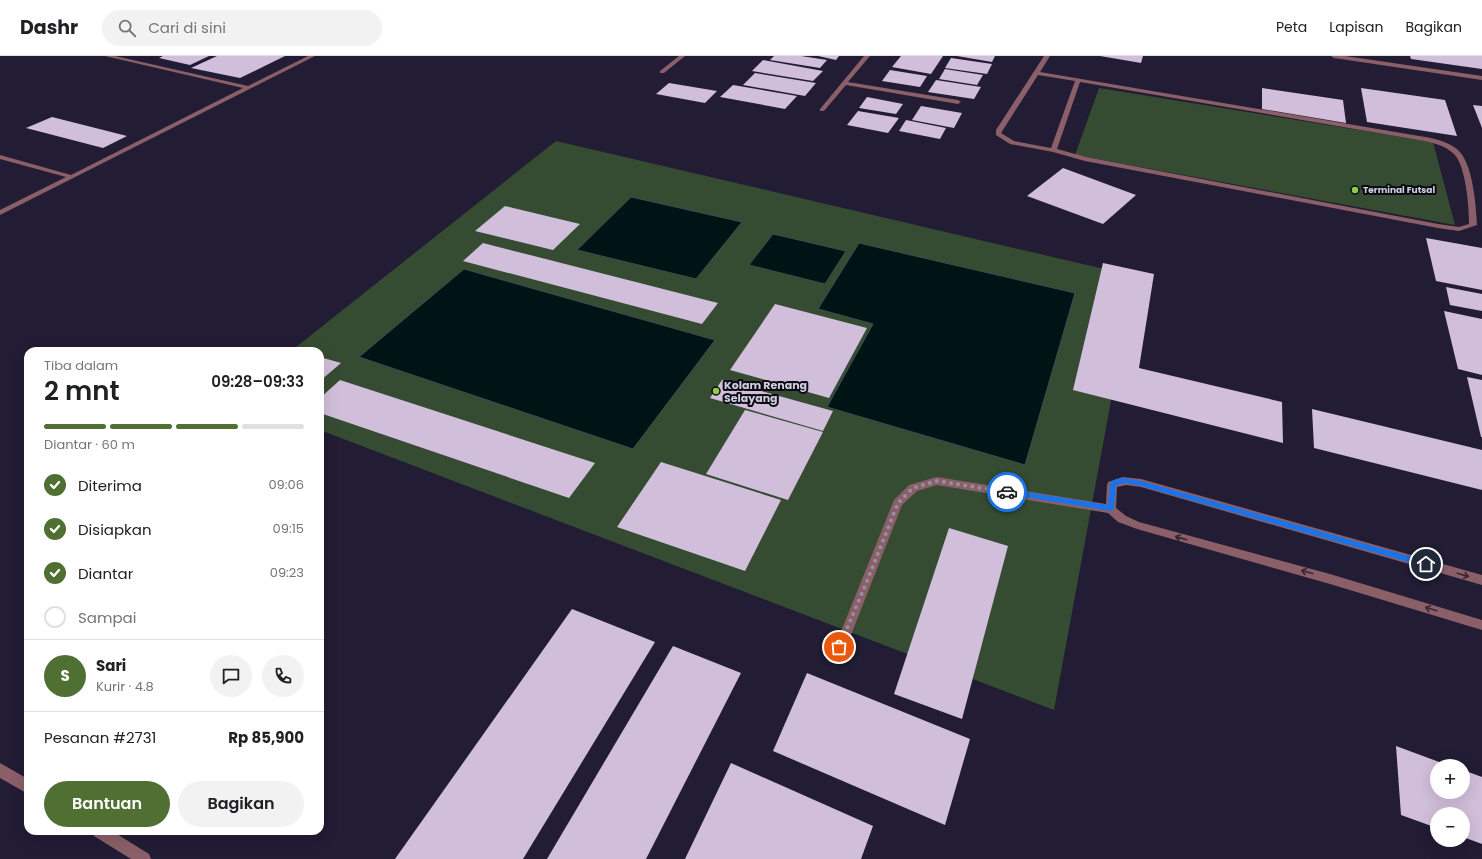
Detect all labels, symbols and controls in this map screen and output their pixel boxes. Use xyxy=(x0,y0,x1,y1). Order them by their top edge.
search box xyxy=(102,10,382,46)
text: Dashr xyxy=(20,14,78,41)
icon: search xyxy=(116,17,138,39)
text: Cari di sini xyxy=(148,17,226,38)
text: Peta xyxy=(1276,17,1307,37)
text: Lapisan xyxy=(1329,17,1383,37)
text: Bagikan xyxy=(1405,17,1462,37)
place label: Terminal Futsal xyxy=(1363,184,1435,196)
marker: Terminal Futsal xyxy=(1350,185,1360,195)
text: Tiba dalam xyxy=(44,356,118,375)
text: 09:28–09:33 xyxy=(211,371,304,392)
text: 2 mnt xyxy=(44,373,120,409)
place label: Kolam Renang Selayang xyxy=(724,377,807,406)
marker: Kolam Renang Selayang xyxy=(711,386,721,396)
text: Diantar · 60 m xyxy=(44,435,135,454)
courier xyxy=(987,472,1027,512)
icon: check xyxy=(44,474,66,496)
text: Diterima xyxy=(78,475,142,496)
text: 09:06 xyxy=(268,475,304,494)
icon: car xyxy=(996,481,1018,503)
icon: check xyxy=(44,518,66,540)
text: Disiapkan xyxy=(78,519,152,540)
text: 09:15 xyxy=(273,519,304,538)
one-way arrow xyxy=(1175,534,1188,541)
pin xyxy=(1409,547,1443,581)
icon: home xyxy=(1415,553,1437,575)
icon: check xyxy=(44,562,66,584)
text: Diantar xyxy=(78,563,133,584)
text: 09:23 xyxy=(270,563,304,582)
one-way arrow xyxy=(1300,568,1313,576)
one-way arrow xyxy=(1457,572,1470,579)
one-way arrow xyxy=(1425,605,1438,612)
text: Sampai xyxy=(78,607,136,628)
pin xyxy=(822,630,856,664)
icon: bag xyxy=(828,636,850,658)
text: Sari xyxy=(96,655,126,676)
button: chat xyxy=(210,655,252,697)
button: phone xyxy=(262,655,304,697)
text: S xyxy=(60,665,70,686)
text: Kurir · 4.8 xyxy=(96,677,154,696)
text: Pesanan #2731 xyxy=(44,727,156,748)
text: Rp 85,900 xyxy=(228,727,304,748)
map controls xyxy=(1430,759,1470,847)
button: + xyxy=(1430,759,1470,799)
button: Bantuan xyxy=(44,781,170,827)
button: Bagikan xyxy=(178,781,304,827)
button: − xyxy=(1430,807,1470,847)

